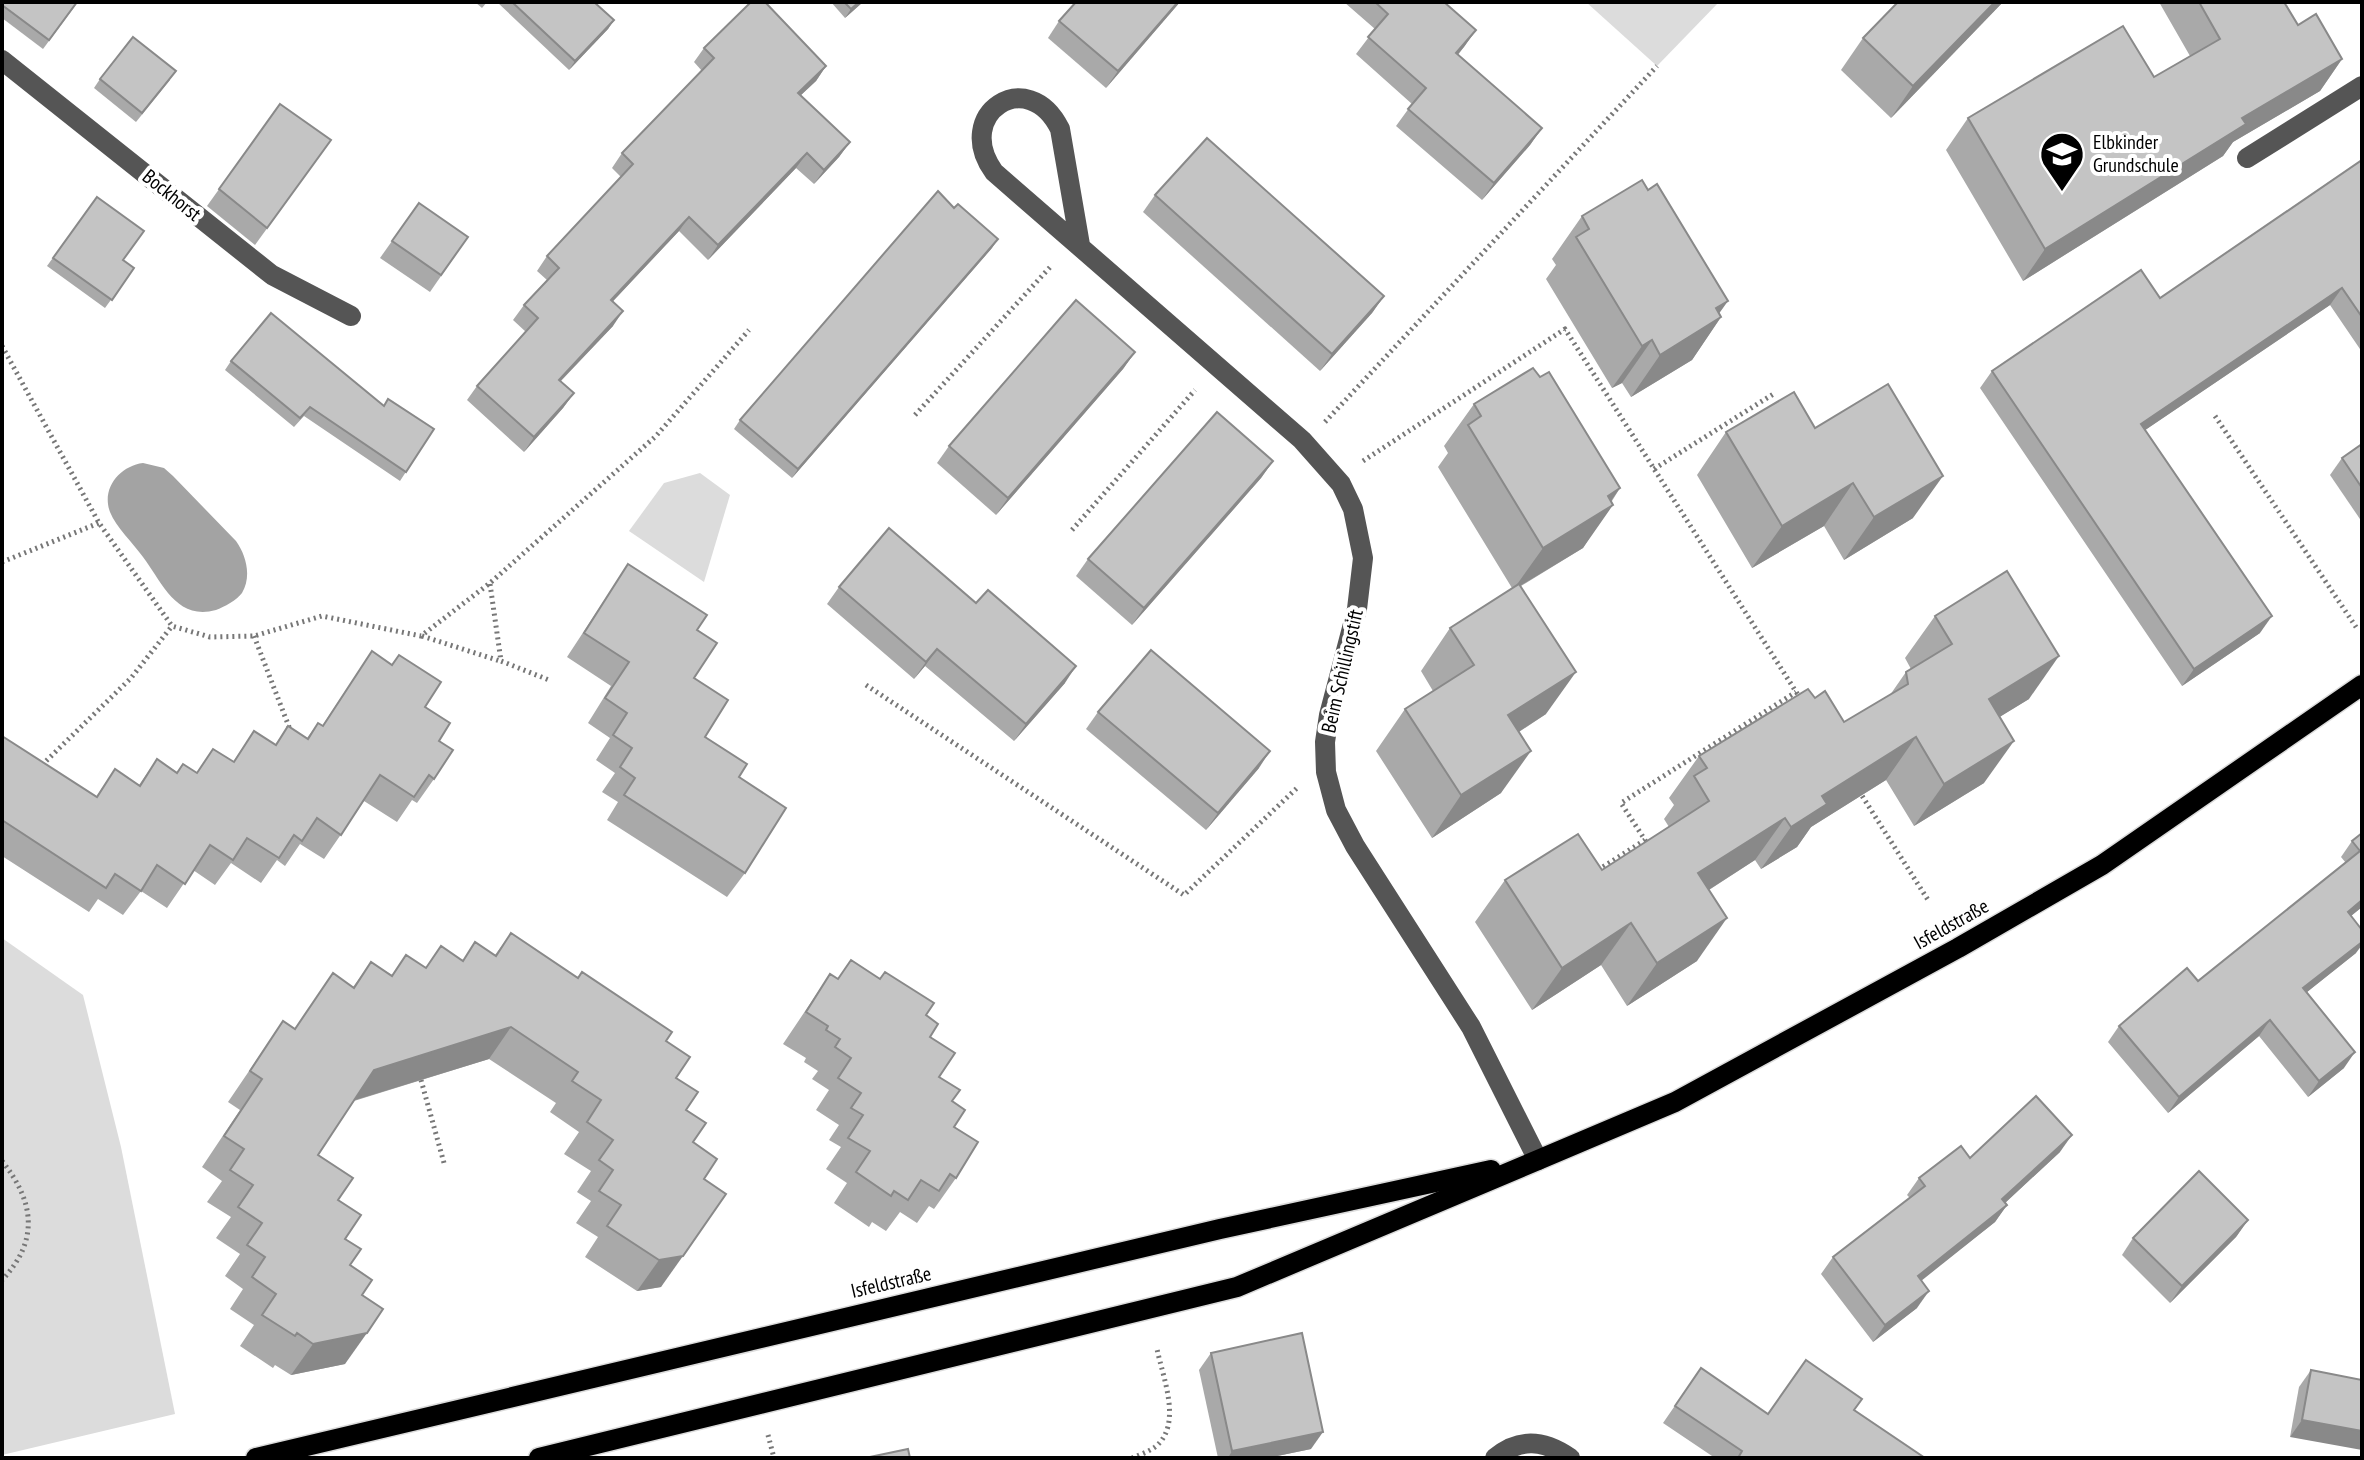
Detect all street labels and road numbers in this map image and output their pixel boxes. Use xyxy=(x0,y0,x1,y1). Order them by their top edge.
street label: Bockhorst xyxy=(137,163,207,227)
street label: Beim Schillingstift xyxy=(1315,606,1369,735)
street label: Isfeldstraße xyxy=(1909,893,1993,955)
street label: Isfeldstraße xyxy=(848,1260,934,1304)

